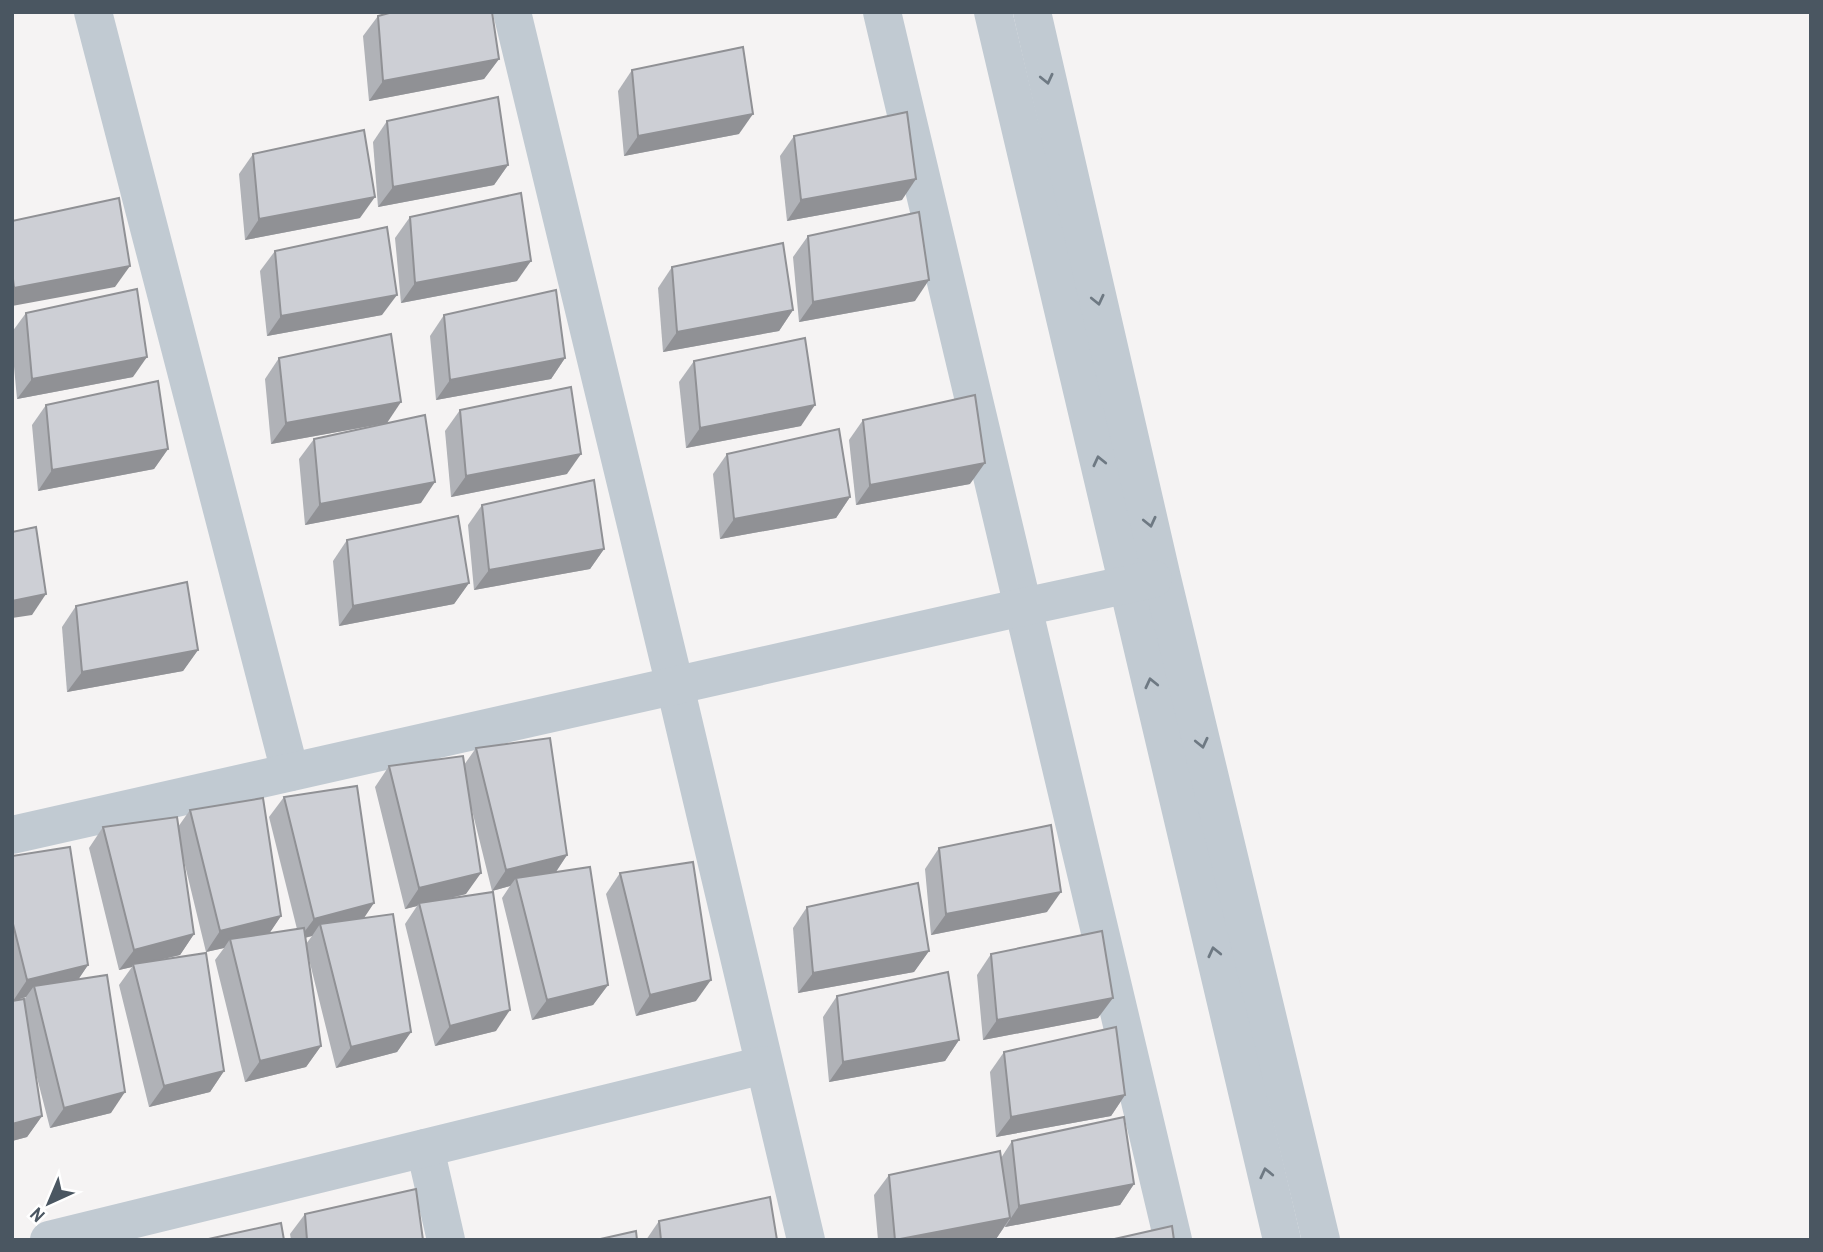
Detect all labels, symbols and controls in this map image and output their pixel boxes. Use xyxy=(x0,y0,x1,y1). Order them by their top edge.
one-way arrow xyxy=(1039,73,1053,85)
one-way arrow xyxy=(1090,294,1105,306)
one-way arrow xyxy=(1093,455,1107,467)
one-way arrow xyxy=(1141,516,1156,528)
one-way arrow xyxy=(1145,677,1159,689)
one-way arrow xyxy=(1194,737,1208,749)
one-way arrow xyxy=(1208,946,1222,958)
one-way arrow xyxy=(1260,1167,1274,1179)
north arrow xyxy=(14,1168,84,1238)
text: N xyxy=(24,1202,50,1228)

